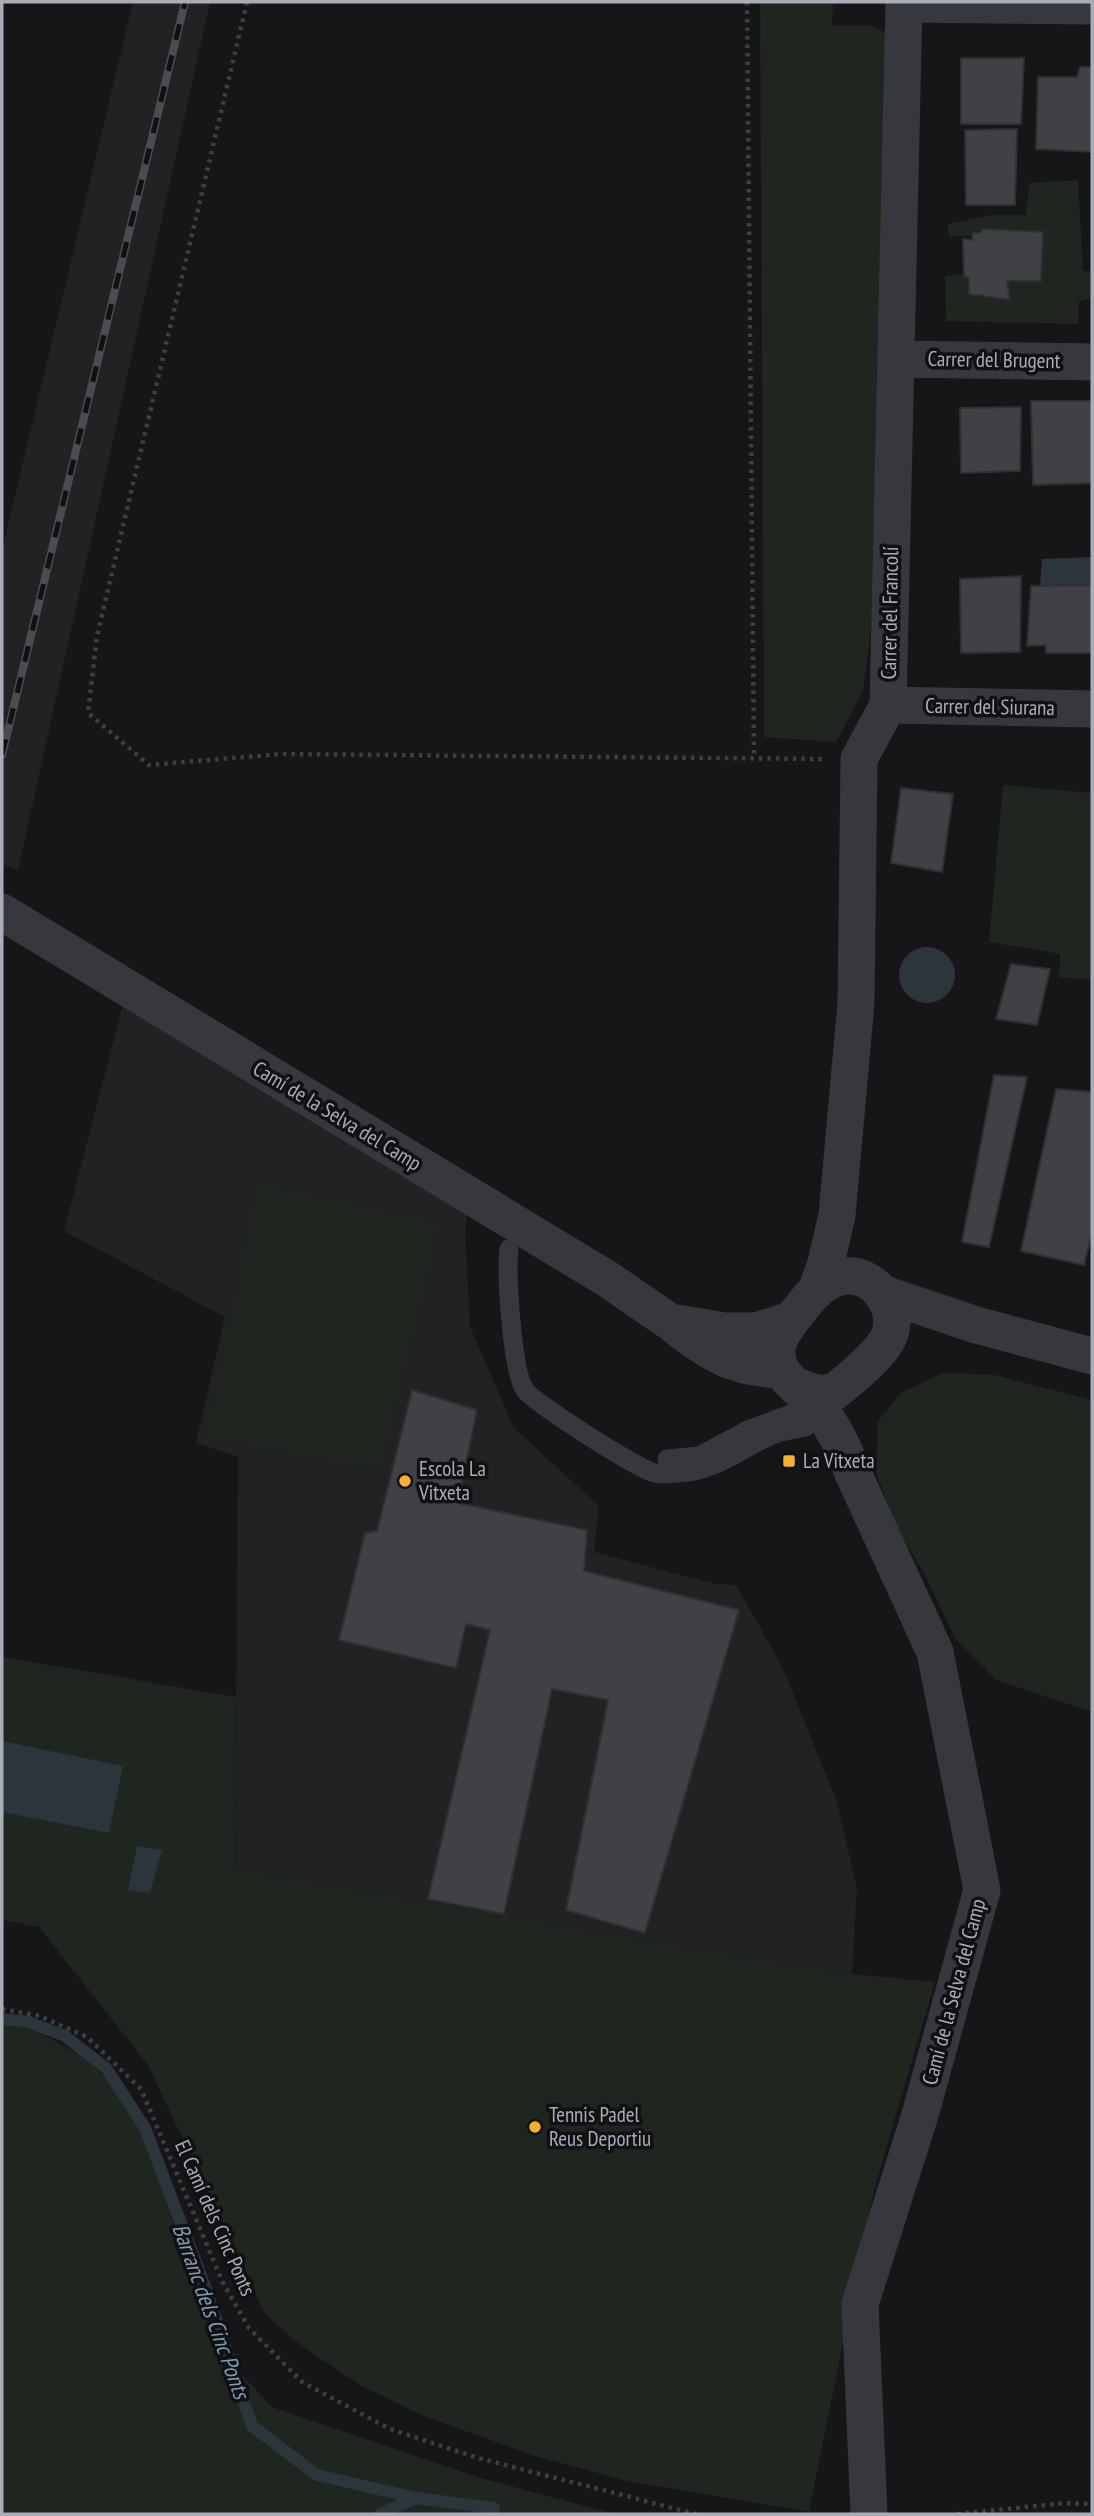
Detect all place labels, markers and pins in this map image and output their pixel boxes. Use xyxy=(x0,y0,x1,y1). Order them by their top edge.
place label: La Vitxeta xyxy=(803,1447,875,1474)
marker: La Vitxeta xyxy=(781,1453,797,1469)
place label: Escola La Vitxeta xyxy=(418,1455,486,1506)
marker: Escola La Vitxeta xyxy=(397,1473,413,1489)
place label: Tennis Padel Reus Deportiu xyxy=(549,2101,651,2152)
marker: Tennis Padel Reus Deportiu xyxy=(527,2119,543,2135)

